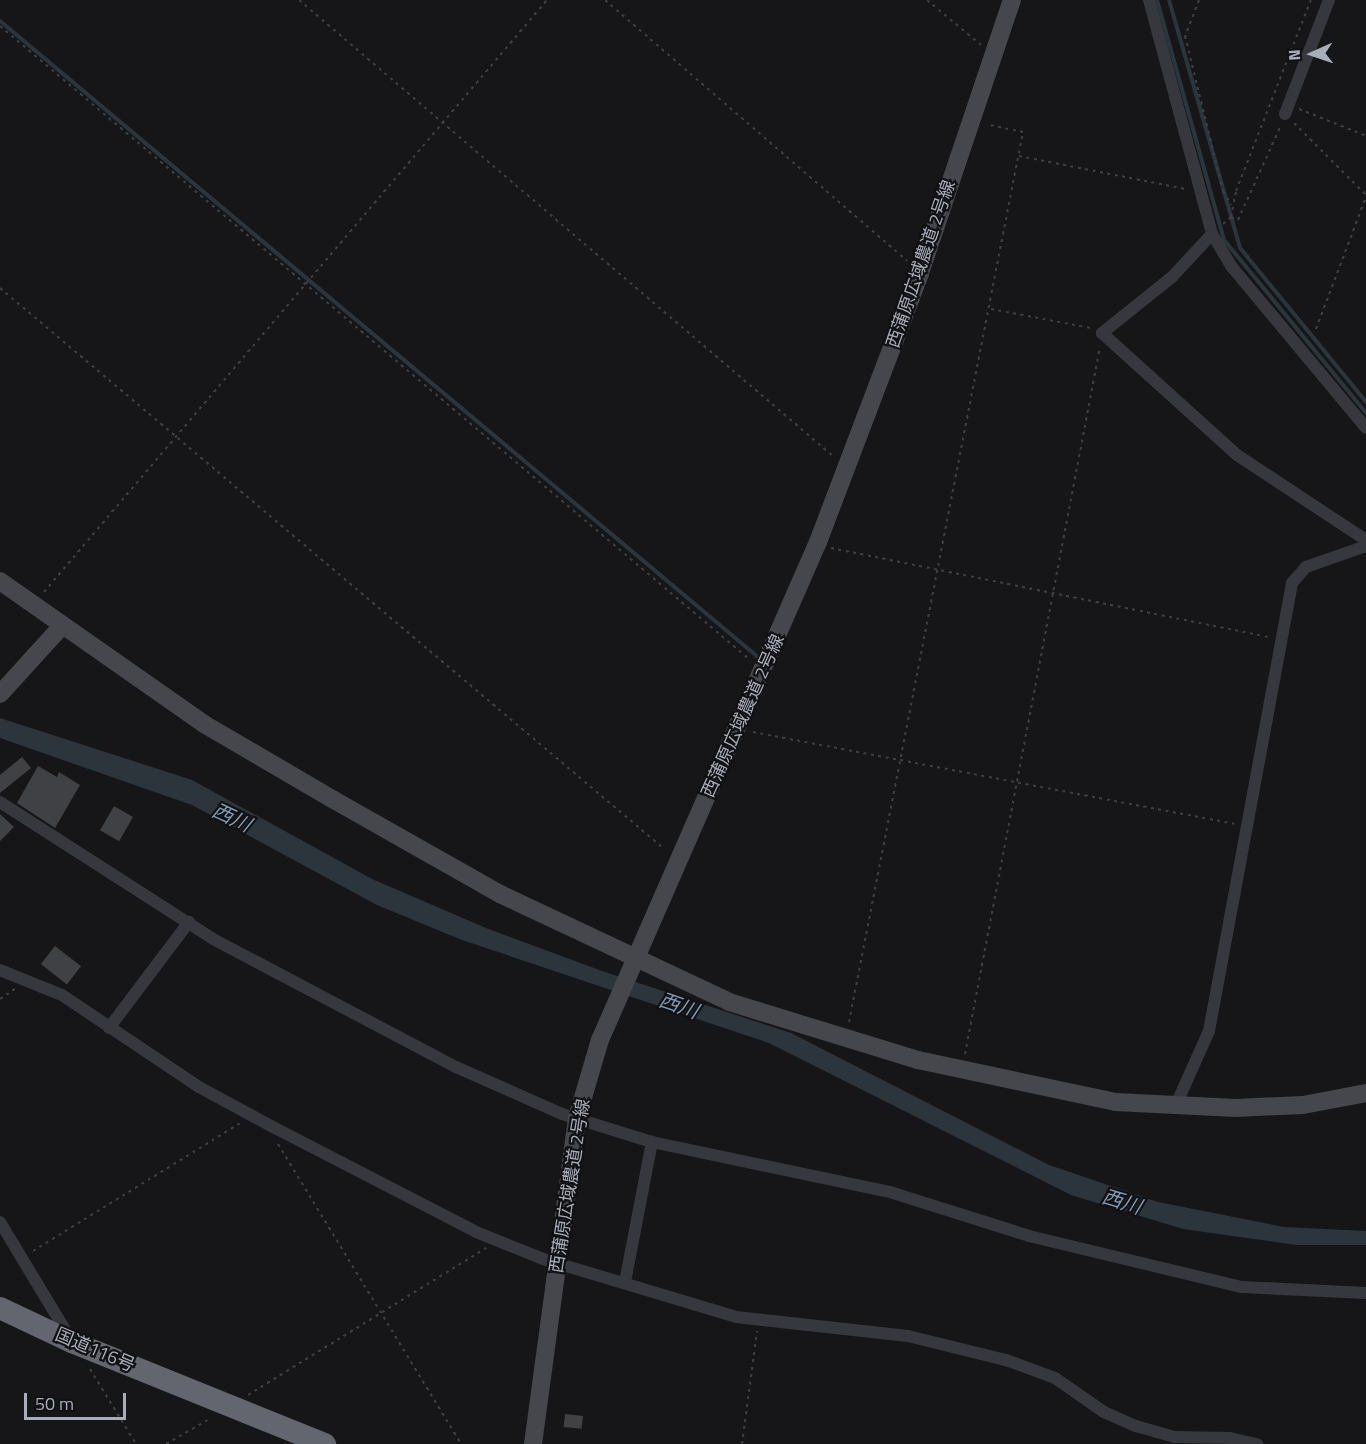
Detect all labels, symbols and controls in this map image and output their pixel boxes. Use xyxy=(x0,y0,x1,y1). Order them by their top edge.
north arrow xyxy=(1282,24,1342,84)
text: N xyxy=(1282,49,1306,61)
street label: 西蒲原広域農道 2号線 xyxy=(882,177,960,351)
street label: 西蒲原広域農道 2号線 xyxy=(697,631,789,801)
water label: 西川 xyxy=(209,798,255,836)
water label: 西川 xyxy=(656,987,702,1023)
street label: 西蒲原広域農道 2号線 xyxy=(546,1097,594,1275)
water label: 西川 xyxy=(1099,1184,1145,1218)
street label: 国道116号 xyxy=(52,1324,138,1376)
scale bar xyxy=(27,1381,129,1419)
text: 50 m xyxy=(35,1390,74,1417)

